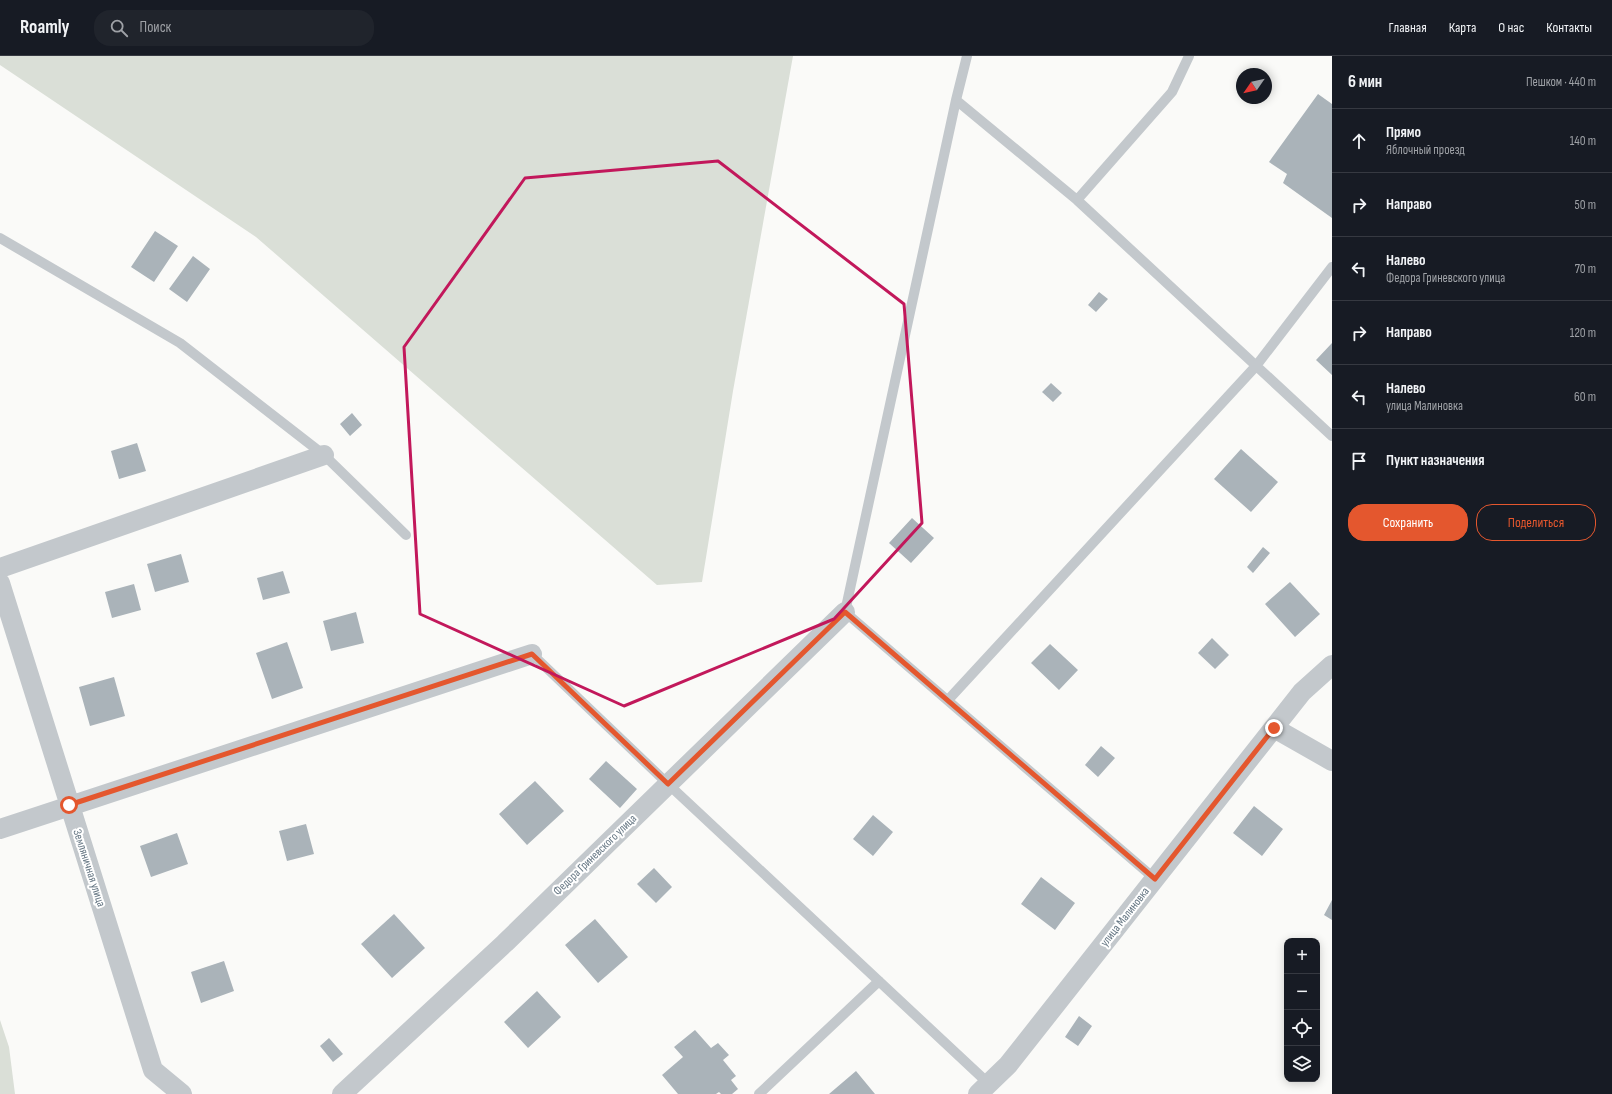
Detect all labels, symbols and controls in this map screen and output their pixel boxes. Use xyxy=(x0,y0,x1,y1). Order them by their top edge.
search box xyxy=(94,10,374,46)
text: Roamly xyxy=(20,16,70,39)
icon: search xyxy=(108,17,130,39)
text: Поиск xyxy=(140,18,171,37)
text: Главная xyxy=(1389,19,1427,36)
text: Карта xyxy=(1449,19,1476,36)
text: О нас xyxy=(1498,19,1524,36)
text: Контакты xyxy=(1546,19,1592,36)
north arrow xyxy=(1236,68,1272,104)
text: 6 мин xyxy=(1348,72,1382,92)
text: Пешком · 440 m xyxy=(1526,74,1596,90)
text: Прямо xyxy=(1386,123,1421,142)
icon: ahead xyxy=(1348,130,1370,152)
text: 140 m xyxy=(1570,133,1596,149)
text: Яблочный проезд xyxy=(1386,142,1465,158)
icon: right xyxy=(1348,194,1370,216)
text: Направо xyxy=(1386,195,1432,214)
text: 50 m xyxy=(1575,197,1596,213)
text: Налево xyxy=(1386,251,1426,270)
icon: left xyxy=(1348,258,1370,280)
text: 70 m xyxy=(1575,261,1596,277)
text: Федора Гриневского улица xyxy=(1386,270,1505,286)
icon: right xyxy=(1348,322,1370,344)
text: Направо xyxy=(1386,323,1432,342)
text: 120 m xyxy=(1570,325,1596,341)
text: Налево xyxy=(1386,379,1426,398)
icon: left xyxy=(1348,386,1370,408)
text: 60 m xyxy=(1574,389,1596,405)
text: улица Малиновка xyxy=(1386,398,1463,414)
icon: arrive xyxy=(1348,450,1370,472)
text: Пункт назначения xyxy=(1386,451,1484,470)
button: Сохранить xyxy=(1348,504,1468,541)
button: Поделиться xyxy=(1476,504,1596,541)
route end xyxy=(1265,719,1283,737)
route start xyxy=(60,796,78,814)
street label: Федора Гриневского улица xyxy=(550,811,640,899)
street label: Земляничная улица xyxy=(69,827,109,909)
street label: улица Малиновка xyxy=(1097,884,1153,950)
map controls xyxy=(1284,938,1320,1082)
button: + xyxy=(1284,938,1320,974)
button: − xyxy=(1284,974,1320,1010)
button: locate xyxy=(1284,1010,1320,1046)
button: layers xyxy=(1284,1046,1320,1082)

